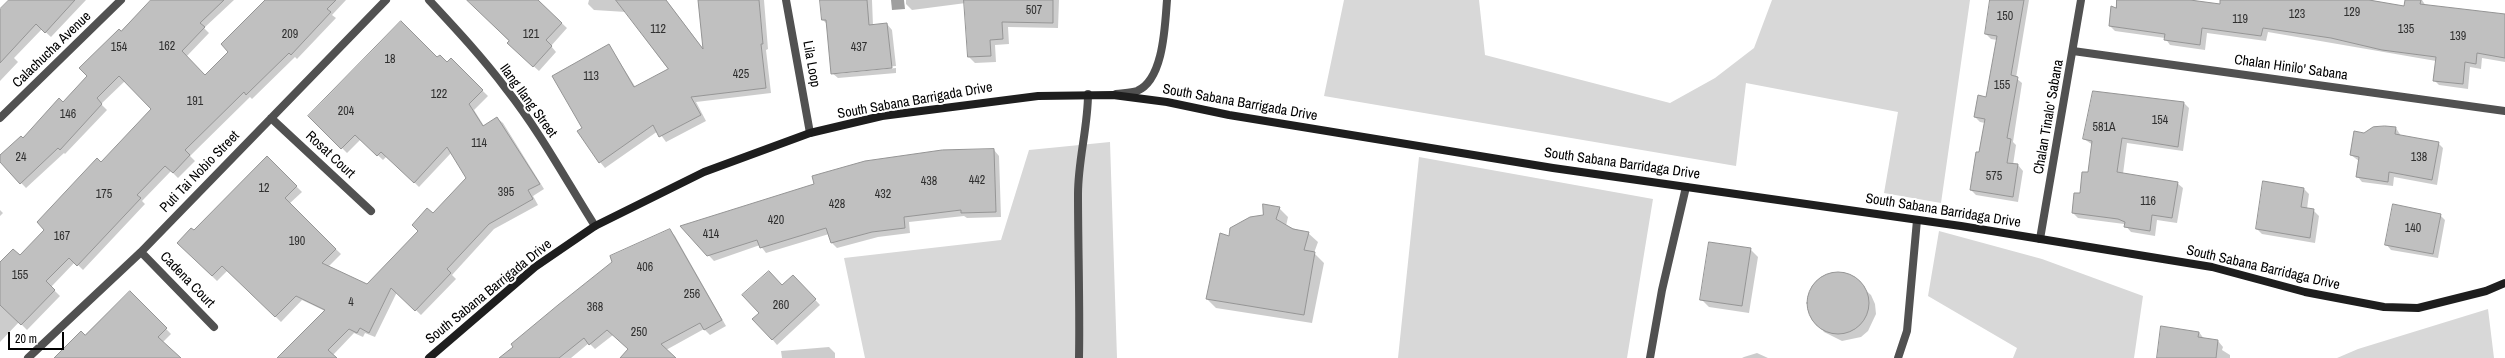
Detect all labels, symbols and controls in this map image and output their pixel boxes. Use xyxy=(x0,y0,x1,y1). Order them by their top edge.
house number: 507 xyxy=(1026,4,1042,18)
house number: 129 xyxy=(2344,6,2360,20)
street label: Calachucha Avenue xyxy=(9,8,95,92)
house number: 123 xyxy=(2289,8,2305,22)
house number: 150 xyxy=(1997,10,2013,24)
house number: 119 xyxy=(2232,13,2248,27)
house number: 112 xyxy=(650,23,666,37)
house number: 135 xyxy=(2398,23,2414,37)
house number: 209 xyxy=(282,28,298,42)
house number: 121 xyxy=(523,28,539,42)
house number: 139 xyxy=(2450,30,2466,44)
street label: Lila Loop xyxy=(799,39,823,89)
house number: 162 xyxy=(159,40,175,54)
house number: 154 xyxy=(111,41,127,55)
house number: 437 xyxy=(851,41,867,55)
street label: Chalan Hinilo' Sabana xyxy=(2233,52,2349,84)
house number: 18 xyxy=(385,53,395,67)
street label: Chalan Tinalo' Sabana xyxy=(2031,58,2067,176)
street label: Ilang Ilang Street xyxy=(496,61,560,141)
house number: 425 xyxy=(733,68,749,82)
house number: 113 xyxy=(583,70,599,84)
street label: South Sabana Barrigada Drive xyxy=(836,79,994,123)
house number: 155 xyxy=(1994,79,2010,93)
street label: South Sabana Barrigada Drive xyxy=(1161,81,1319,125)
house number: 122 xyxy=(431,88,447,102)
house number: 191 xyxy=(187,95,203,109)
house number: 204 xyxy=(338,105,354,119)
house number: 146 xyxy=(60,108,76,122)
house number: 154 xyxy=(2152,114,2168,128)
house number: 581A xyxy=(2093,121,2115,135)
street label: Puti Tai Nobio Street xyxy=(157,128,243,216)
street label: Rosat Court xyxy=(302,128,358,182)
house number: 114 xyxy=(471,137,487,151)
street label: South Sabana Barridaga Drive xyxy=(1543,145,1701,183)
house number: 24 xyxy=(16,151,26,165)
house number: 138 xyxy=(2411,151,2427,165)
house number: 575 xyxy=(1986,170,2002,184)
house number: 442 xyxy=(969,174,985,188)
house number: 438 xyxy=(921,175,937,189)
house number: 12 xyxy=(259,182,269,196)
house number: 395 xyxy=(498,186,514,200)
house number: 175 xyxy=(96,188,112,202)
house number: 432 xyxy=(875,188,891,202)
street label: South Sabana Barridaga Drive xyxy=(1864,190,2022,232)
house number: 116 xyxy=(2140,195,2156,209)
house number: 428 xyxy=(829,198,845,212)
house number: 420 xyxy=(768,214,784,228)
house number: 140 xyxy=(2405,222,2421,236)
house number: 414 xyxy=(703,228,719,242)
house number: 167 xyxy=(54,230,70,244)
house number: 190 xyxy=(289,235,305,249)
street label: South Sabana Barrigada Drive xyxy=(423,236,555,348)
street label: South Sabana Barridaga Drive xyxy=(2185,242,2341,294)
street label: Cadena Court xyxy=(156,248,218,312)
house number: 406 xyxy=(637,261,653,275)
house number: 155 xyxy=(12,269,28,283)
house number: 256 xyxy=(684,288,700,302)
house number: 4 xyxy=(348,296,354,310)
house number: 260 xyxy=(773,299,789,313)
house number: 368 xyxy=(587,301,603,315)
scale bar xyxy=(10,324,66,350)
house number: 250 xyxy=(631,326,647,340)
text: 20 m xyxy=(15,331,37,347)

